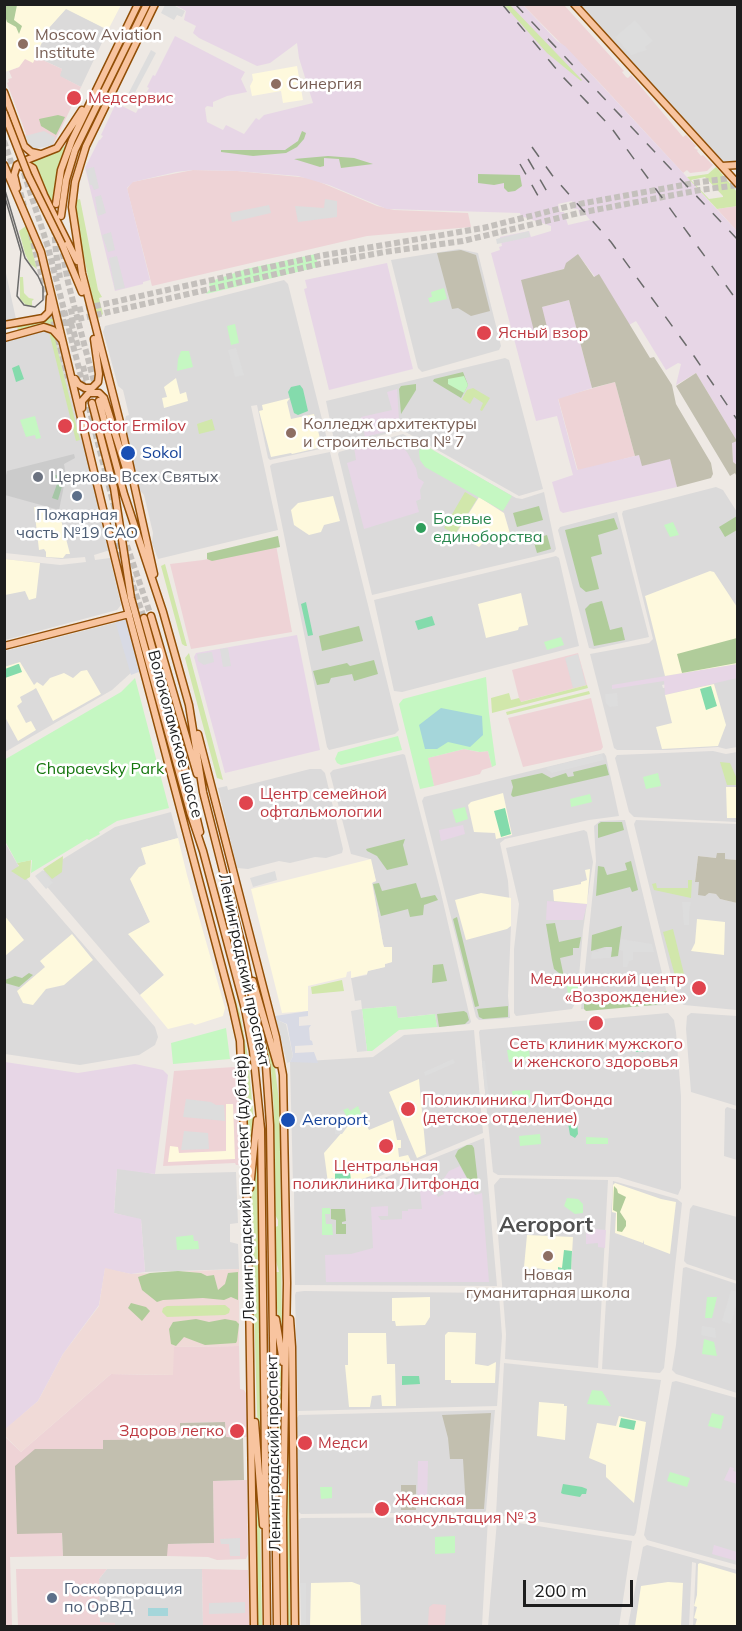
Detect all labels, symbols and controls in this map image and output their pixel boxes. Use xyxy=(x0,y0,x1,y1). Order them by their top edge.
place label: Moscow Aviation Institute xyxy=(35,25,162,63)
marker: Moscow Aviation Institute xyxy=(16,37,30,51)
place label: Синергия xyxy=(288,74,362,94)
marker: Синергия xyxy=(269,77,283,91)
place label: Медсервис xyxy=(88,88,174,108)
marker: Медсервис xyxy=(65,89,83,107)
place label: Ясный взор xyxy=(498,323,588,343)
marker: Ясный взор xyxy=(475,324,493,342)
place label: Колледж архитектуры и строительства № 7 xyxy=(303,414,477,452)
place label: Doctor Ermilov xyxy=(78,416,186,436)
marker: Doctor Ermilov xyxy=(56,417,74,435)
marker: Колледж архитектуры и строительства № 7 xyxy=(284,426,298,440)
place label: Sokol xyxy=(142,443,182,463)
marker: Sokol xyxy=(119,444,137,462)
place label: Церковь Всех Святых xyxy=(50,467,218,487)
marker: Церковь Всех Святых xyxy=(31,470,45,484)
marker: Пожарная часть №19 САО xyxy=(70,489,84,503)
place label: Пожарная часть №19 САО xyxy=(16,505,138,543)
place label: Боевые единоборства xyxy=(433,509,542,547)
marker: Боевые единоборства xyxy=(414,521,428,535)
street label: Волоколамское шоссе xyxy=(143,648,207,820)
park label: Chapaevsky Park xyxy=(36,759,164,779)
place label: Центр семейной офтальмологии xyxy=(260,784,387,822)
marker: Центр семейной офтальмологии xyxy=(237,794,255,812)
street label: Ленинградский проспект xyxy=(214,872,274,1068)
place label: Медицинский центр «Возрождение» xyxy=(530,969,686,1007)
marker: Медицинский центр «Возрождение» xyxy=(690,979,708,997)
marker: Сеть клиник мужского и женского здоровья xyxy=(587,1014,605,1032)
place label: Сеть клиник мужского и женского здоровья xyxy=(509,1034,683,1072)
street label: Ленинградский проспект (дублёр) xyxy=(231,1054,259,1322)
place label: Поликлиника ЛитФонда (детское отделение) xyxy=(422,1090,613,1128)
marker: Поликлиника ЛитФонда (детское отделение) xyxy=(399,1100,417,1118)
place label: Aeroport xyxy=(302,1110,368,1130)
marker: Aeroport xyxy=(279,1111,297,1129)
marker: Центральная поликлиника Литфонда xyxy=(377,1137,395,1155)
place label: Центральная поликлиника Литфонда xyxy=(292,1156,480,1194)
district label: Aeroport xyxy=(499,1212,593,1238)
marker: Новая гуманитарная школа xyxy=(541,1249,555,1263)
place label: Новая гуманитарная школа xyxy=(466,1265,630,1303)
street label: Ленинградский проспект xyxy=(263,1354,285,1552)
place label: Здоров легко xyxy=(119,1421,224,1441)
marker: Здоров легко xyxy=(228,1422,246,1440)
place label: Медси xyxy=(318,1433,368,1453)
marker: Медси xyxy=(296,1434,314,1452)
place label: Женская консультация № 3 xyxy=(395,1490,537,1528)
marker: Женская консультация № 3 xyxy=(373,1500,391,1518)
scale bar xyxy=(526,1568,636,1606)
place label: Госкорпорация по ОрВД xyxy=(64,1579,182,1617)
text: 200 m xyxy=(534,1579,587,1602)
marker: Госкорпорация по ОрВД xyxy=(45,1591,59,1605)

